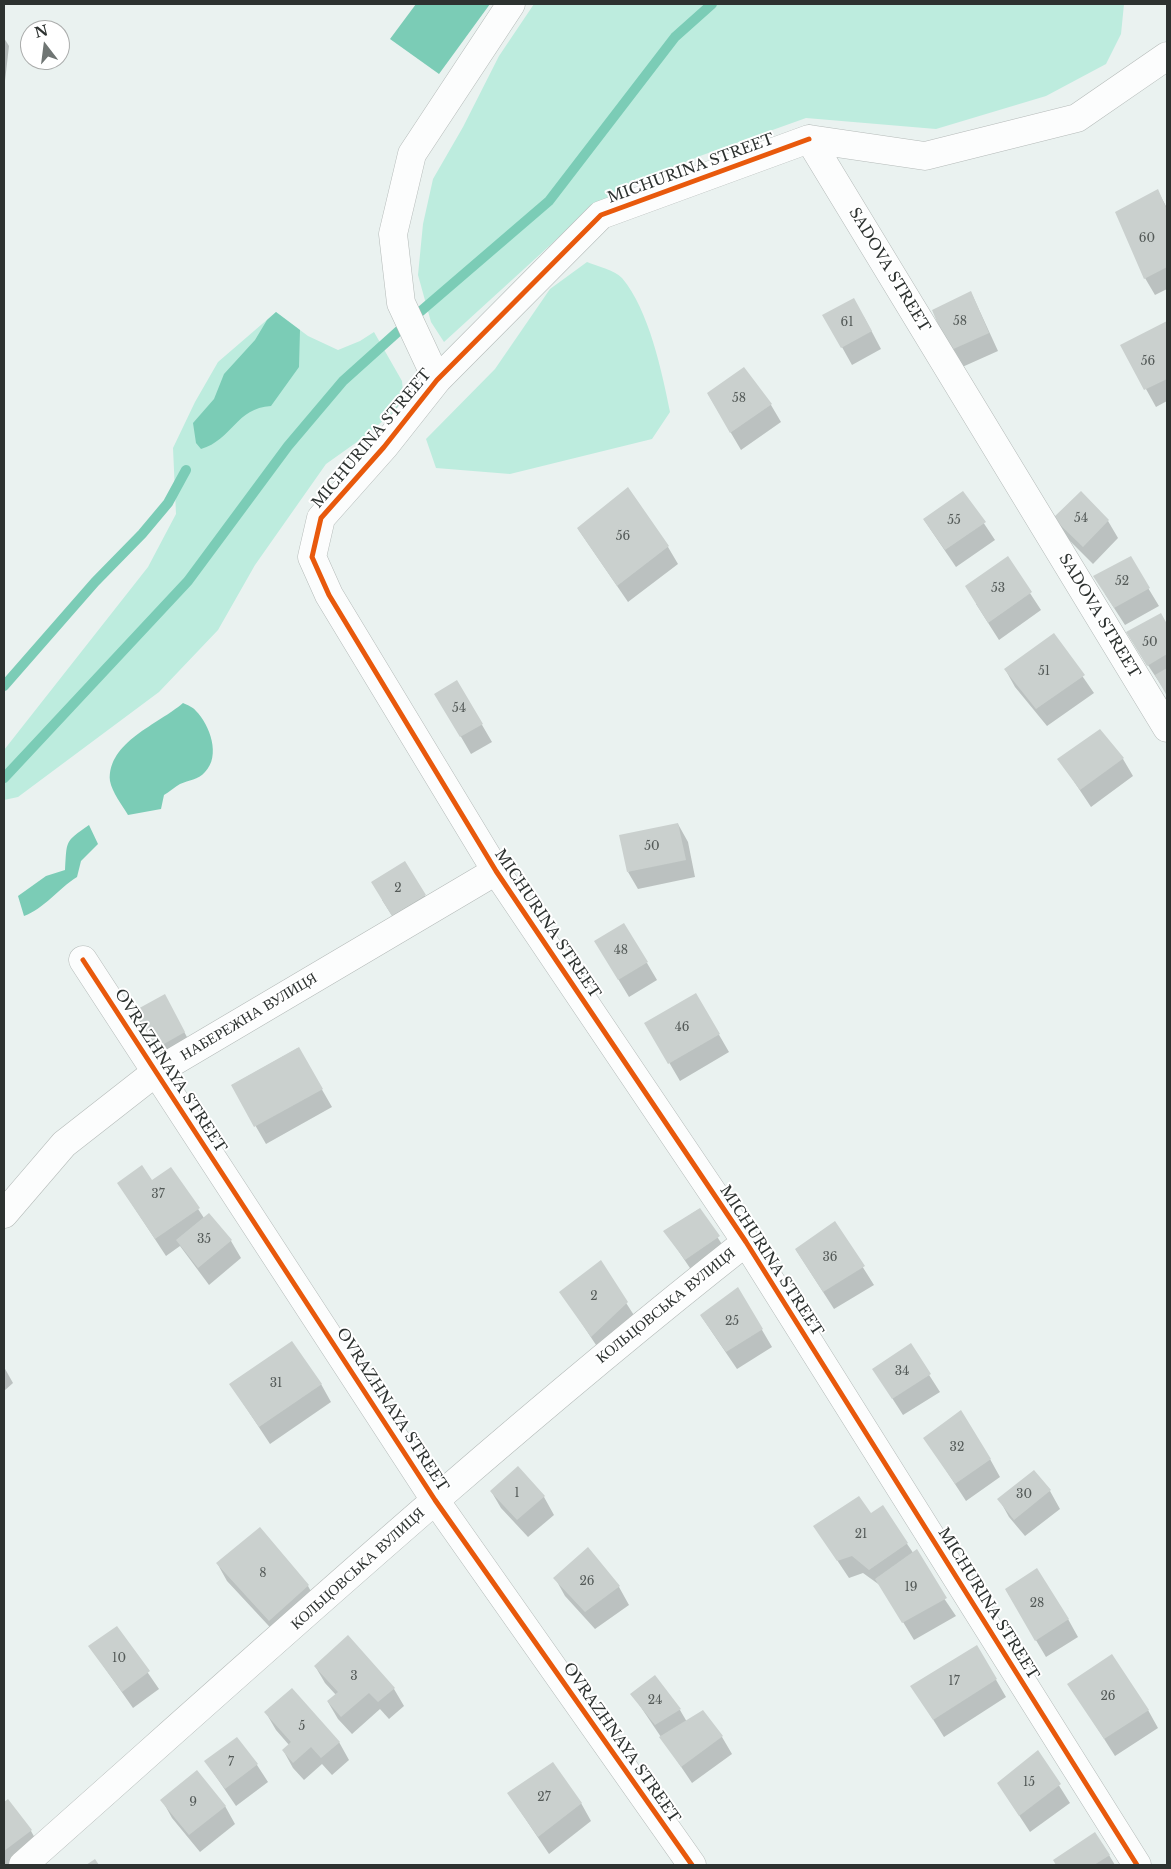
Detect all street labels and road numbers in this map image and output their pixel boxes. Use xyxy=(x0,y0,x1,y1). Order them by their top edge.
street label: MICHURINA STREET xyxy=(605,130,777,208)
street label: SADOVA STREET xyxy=(845,205,933,335)
street label: MICHURINA STREET xyxy=(309,366,435,512)
street label: SADOVA STREET xyxy=(1055,551,1143,681)
street label: MICHURINA STREET xyxy=(490,846,604,1002)
street label: НАБЕРЕЖНА ВУЛИЦЯ xyxy=(178,969,320,1065)
street label: OVRAZHNAYA STREET xyxy=(110,986,230,1156)
street label: MICHURINA STREET xyxy=(716,1182,826,1340)
street label: КОЛЬЦОВСЬКА ВУЛИЦЯ xyxy=(593,1244,739,1368)
street label: OVRAZHNAYA STREET xyxy=(332,1325,452,1495)
street label: КОЛЬЦОВСЬКА ВУЛИЦЯ xyxy=(288,1504,428,1634)
street label: MICHURINA STREET xyxy=(934,1525,1042,1683)
street label: OVRAZHNAYA STREET xyxy=(559,1659,683,1827)

